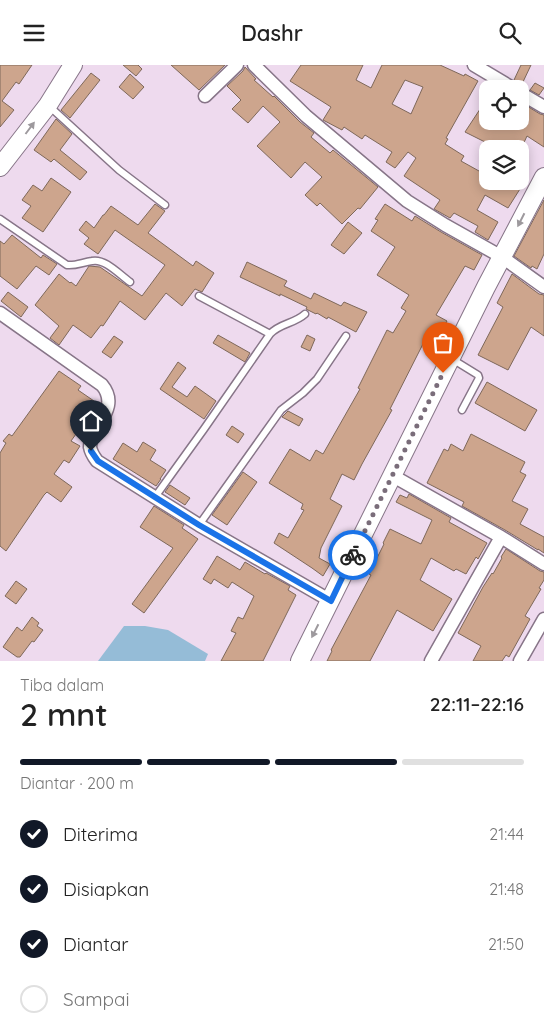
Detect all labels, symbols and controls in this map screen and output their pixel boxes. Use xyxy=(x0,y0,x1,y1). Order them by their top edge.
icon: menu xyxy=(20,19,48,47)
text: Dashr xyxy=(241,19,303,47)
icon: search xyxy=(496,19,524,47)
map controls xyxy=(479,80,529,190)
button: locate xyxy=(479,80,529,130)
one-way arrow xyxy=(24,122,35,135)
button: layers xyxy=(479,140,529,190)
one-way arrow xyxy=(517,212,525,227)
pin xyxy=(422,322,464,373)
icon: bag xyxy=(429,329,457,357)
pin xyxy=(70,400,112,451)
icon: home xyxy=(77,407,105,435)
courier xyxy=(328,530,378,580)
icon: bike xyxy=(339,541,367,569)
one-way arrow xyxy=(311,624,319,638)
text: Tiba dalam xyxy=(20,675,104,695)
text: 22:11–22:16 xyxy=(430,692,524,716)
text: 2 mnt xyxy=(20,694,108,734)
text: Diantar · 200 m xyxy=(20,773,134,793)
icon: check xyxy=(20,820,48,848)
text: Diterima xyxy=(63,822,138,846)
text: 21:44 xyxy=(489,824,524,844)
icon: check xyxy=(20,875,48,903)
text: Disiapkan xyxy=(63,877,149,901)
text: 21:48 xyxy=(489,879,524,899)
icon: check xyxy=(20,930,48,958)
text: Diantar xyxy=(63,932,129,956)
text: 21:50 xyxy=(488,934,524,954)
text: Sampai xyxy=(63,987,130,1011)

